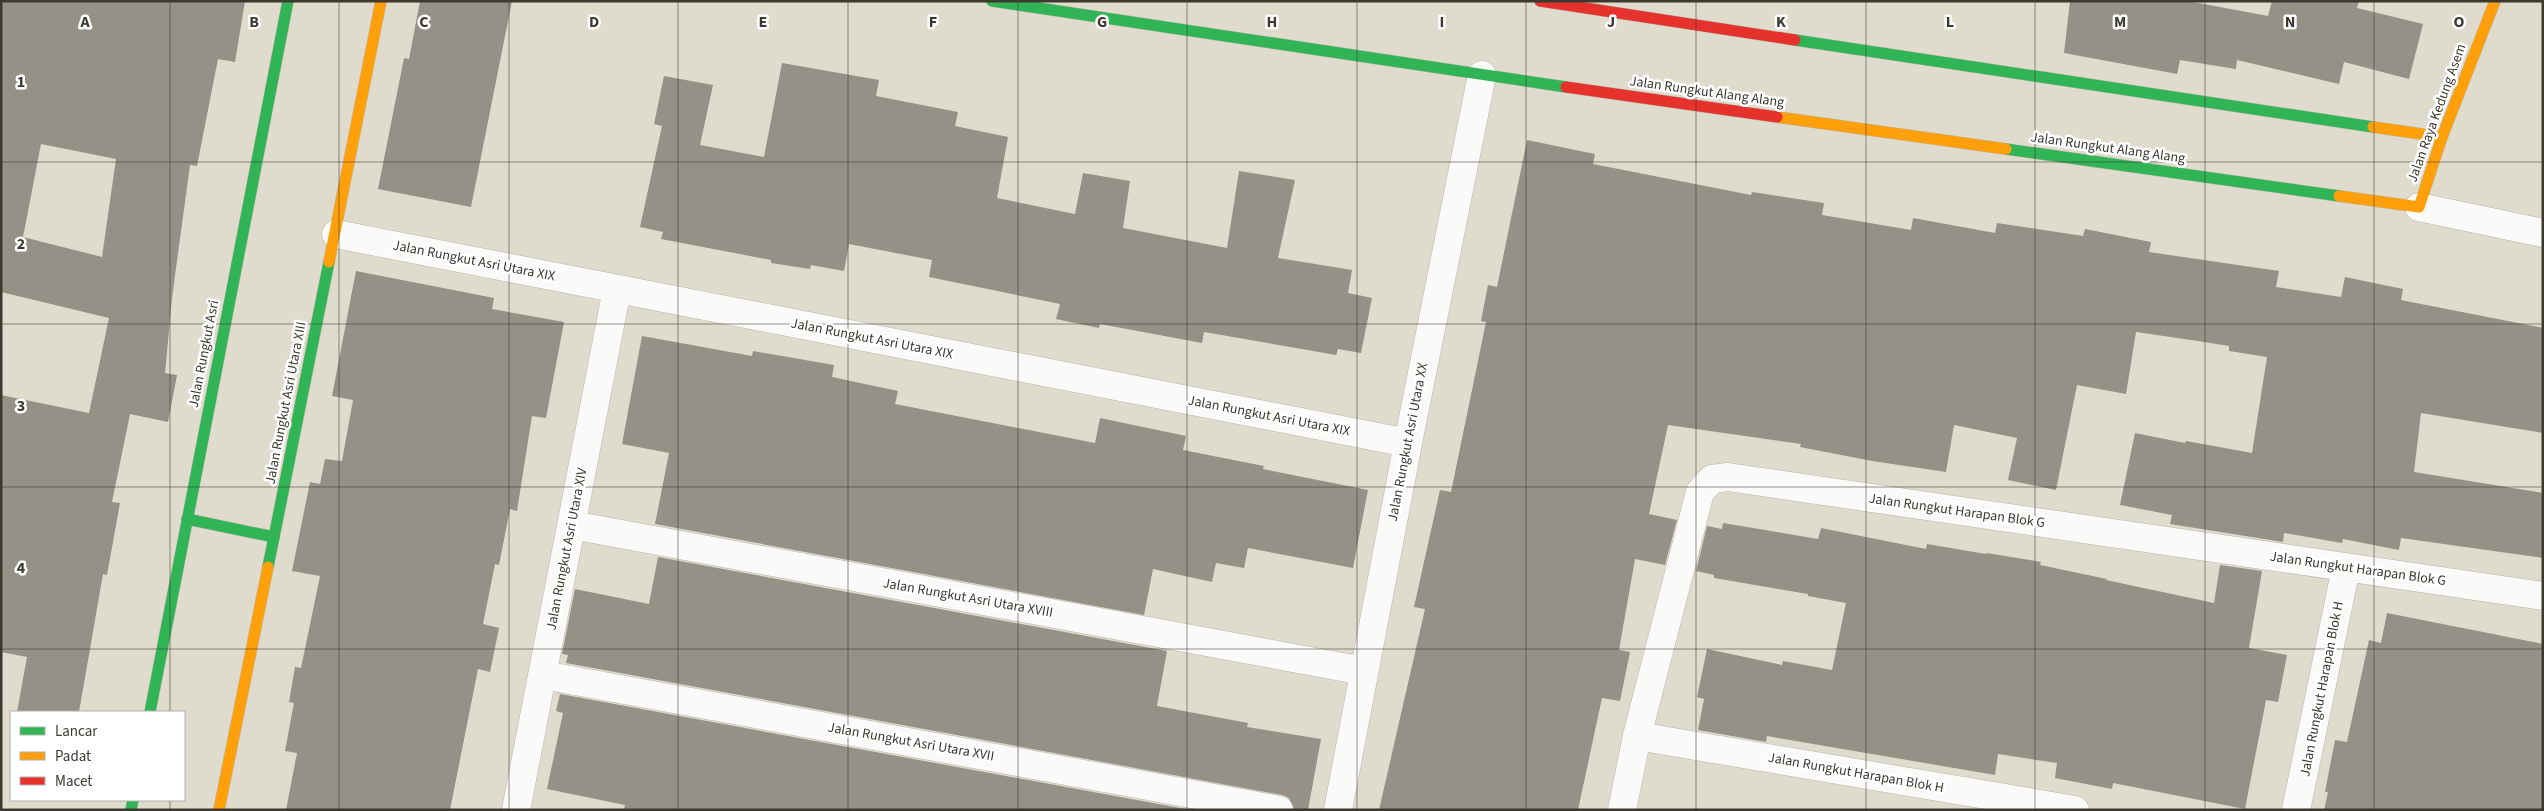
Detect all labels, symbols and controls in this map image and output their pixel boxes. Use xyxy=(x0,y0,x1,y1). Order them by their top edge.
text: A xyxy=(79,11,90,33)
text: B xyxy=(249,11,259,33)
text: C xyxy=(419,11,429,33)
text: D xyxy=(589,11,599,33)
text: E xyxy=(759,11,767,33)
text: F xyxy=(929,11,937,33)
text: G xyxy=(1097,11,1107,33)
text: H xyxy=(1267,11,1277,33)
text: I xyxy=(1440,11,1444,33)
text: J xyxy=(1607,11,1615,33)
text: K xyxy=(1776,11,1786,33)
text: L xyxy=(1946,11,1954,33)
text: M xyxy=(2114,11,2126,33)
text: N xyxy=(2285,11,2295,33)
text: O xyxy=(2454,11,2465,33)
street label: Jalan Raya Kedung Asem xyxy=(2403,41,2471,185)
text: 1 xyxy=(17,71,25,93)
street label: Jalan Rungkut Alang Alang xyxy=(1629,71,1785,113)
street label: Jalan Rungkut Alang Alang xyxy=(2030,127,2186,169)
text: 2 xyxy=(17,233,25,255)
street label: Jalan Rungkut Asri Utara XIX xyxy=(391,235,557,287)
street label: Jalan Rungkut Asri xyxy=(184,299,224,409)
street label: Jalan Rungkut Asri Utara XIX xyxy=(789,313,955,365)
street label: Jalan Rungkut Asri Utara XIII xyxy=(260,320,312,486)
street label: Jalan Rungkut Asri Utara XX xyxy=(1383,361,1433,523)
street label: Jalan Rungkut Asri Utara XIX xyxy=(1186,390,1352,442)
text: 3 xyxy=(17,395,25,417)
street label: Jalan Rungkut Asri Utara XIV xyxy=(541,465,593,632)
street label: Jalan Rungkut Harapan Blok G xyxy=(1868,489,2046,533)
street label: Jalan Rungkut Harapan Blok G xyxy=(2269,547,2447,591)
text: 4 xyxy=(17,557,26,579)
street label: Jalan Rungkut Asri Utara XVIII xyxy=(881,573,1055,623)
street label: Jalan Rungkut Harapan Blok H xyxy=(2295,600,2349,778)
legend xyxy=(10,711,185,801)
street label: Jalan Rungkut Asri Utara XVII xyxy=(826,718,996,766)
text: Lancar xyxy=(55,721,98,742)
text: Padat xyxy=(55,746,91,767)
street label: Jalan Rungkut Harapan Blok H xyxy=(1767,748,1945,798)
text: Macet xyxy=(55,771,92,792)

